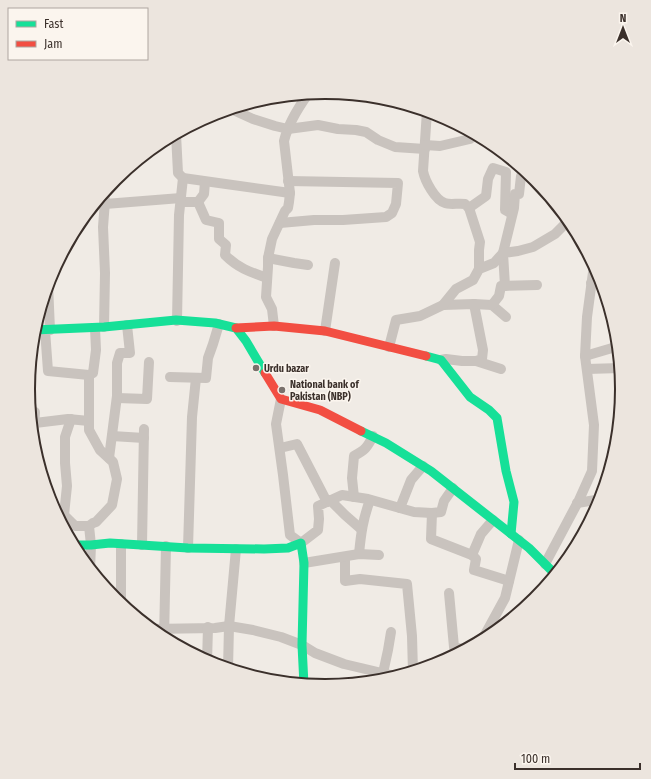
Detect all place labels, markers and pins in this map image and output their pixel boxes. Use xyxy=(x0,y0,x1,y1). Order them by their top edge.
marker: Urdu bazar xyxy=(251,363,261,373)
place label: Urdu bazar xyxy=(264,363,309,375)
place label: National bank of Pakistan (NBP) xyxy=(290,379,359,403)
marker: National bank of Pakistan (NBP) xyxy=(277,385,287,395)

